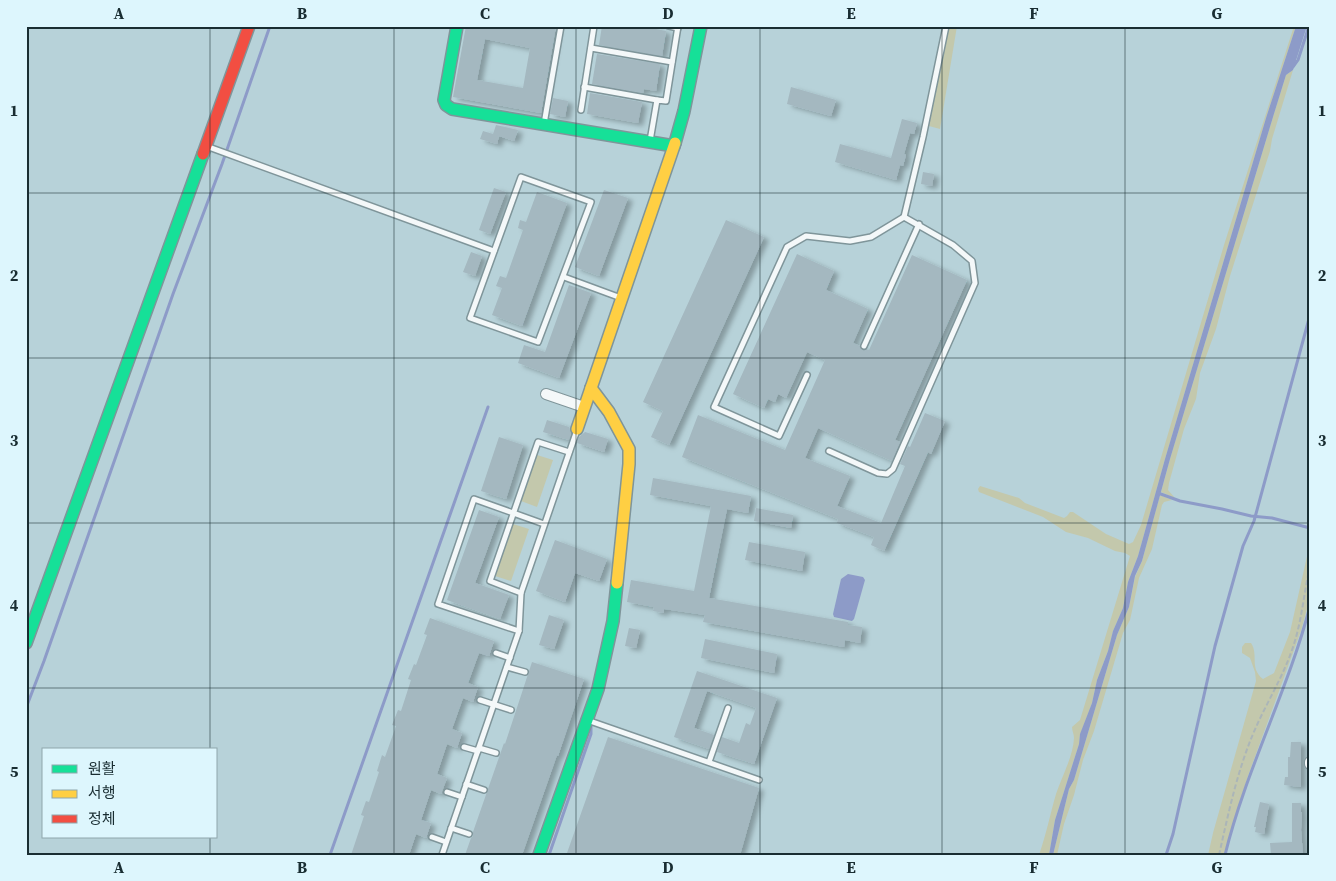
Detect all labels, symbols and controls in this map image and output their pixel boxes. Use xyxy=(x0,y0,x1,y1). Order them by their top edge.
text: A xyxy=(114,2,125,24)
text: B xyxy=(297,2,308,24)
text: C xyxy=(480,2,490,24)
text: D xyxy=(662,2,674,24)
text: E xyxy=(846,2,856,24)
text: F xyxy=(1029,2,1039,24)
text: G xyxy=(1212,2,1223,24)
text: 1 xyxy=(10,99,18,121)
text: 1 xyxy=(1318,99,1326,121)
text: 2 xyxy=(10,264,19,286)
text: 2 xyxy=(1318,264,1327,286)
text: 3 xyxy=(10,429,19,451)
text: 3 xyxy=(1318,429,1327,451)
text: 4 xyxy=(10,594,19,616)
text: 4 xyxy=(1318,594,1327,616)
legend xyxy=(42,748,218,838)
text: 원활 xyxy=(88,758,116,779)
text: 5 xyxy=(10,760,19,782)
text: 5 xyxy=(1318,760,1327,782)
text: 서행 xyxy=(88,782,116,803)
text: 정체 xyxy=(88,808,116,829)
text: A xyxy=(114,856,125,878)
text: B xyxy=(297,856,308,878)
text: C xyxy=(480,856,490,878)
text: D xyxy=(662,856,674,878)
text: E xyxy=(846,856,856,878)
text: F xyxy=(1029,856,1039,878)
text: G xyxy=(1212,856,1223,878)

